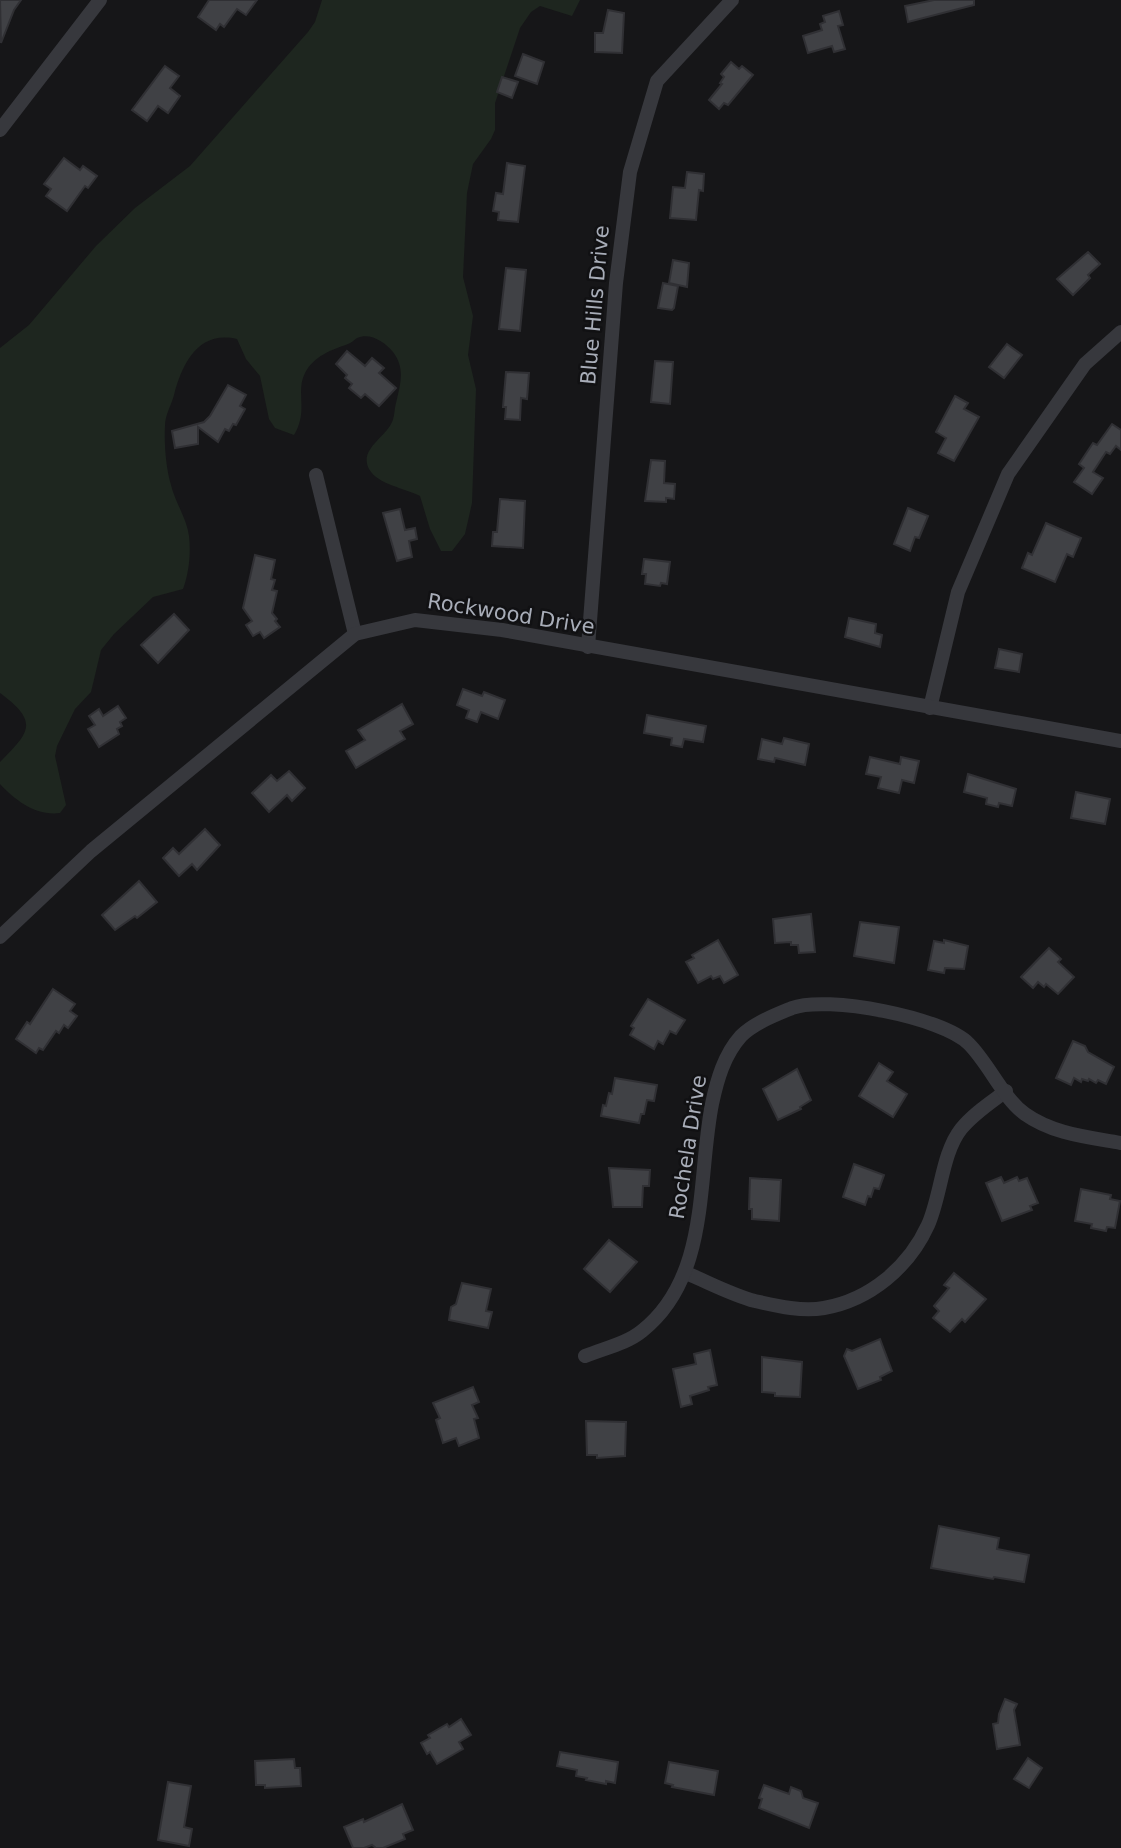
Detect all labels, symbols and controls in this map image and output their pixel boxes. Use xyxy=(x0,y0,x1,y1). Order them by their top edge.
street label: Blue Hills Drive xyxy=(576,224,614,386)
street label: Rockwood Drive xyxy=(426,589,596,639)
street label: Rochela Drive xyxy=(665,1073,711,1221)

